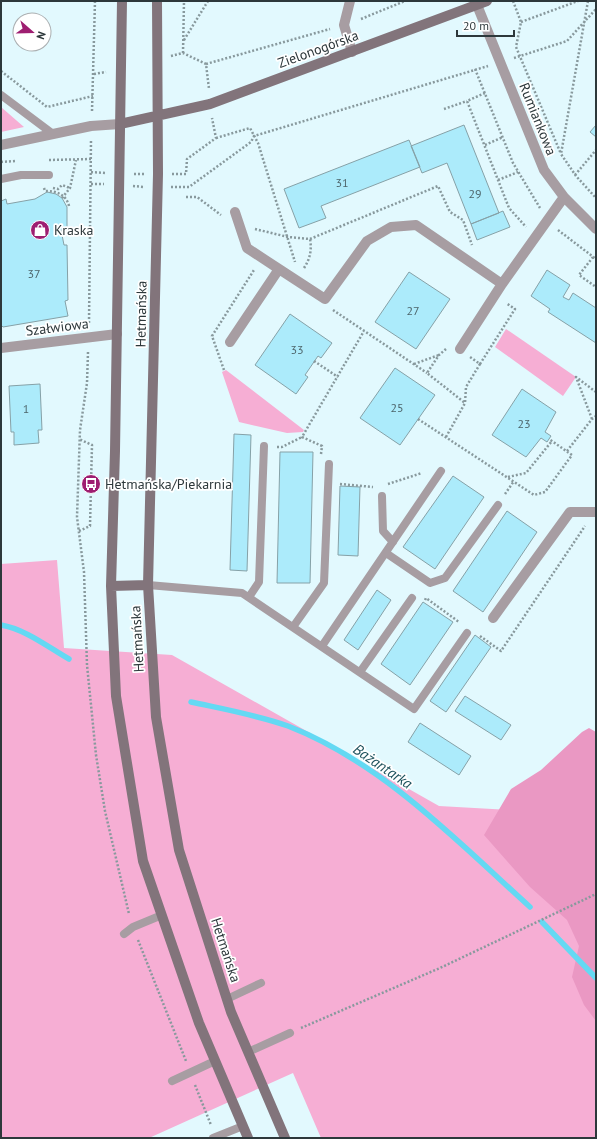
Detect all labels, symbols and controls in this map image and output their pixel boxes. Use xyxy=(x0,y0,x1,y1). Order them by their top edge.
north arrow xyxy=(12,12,52,52)
scale bar xyxy=(457,12,514,38)
text: 20 m xyxy=(463,18,489,33)
street label: Zielonogórska xyxy=(275,26,361,72)
text: N xyxy=(34,30,49,41)
street label: Rumiankowa xyxy=(515,80,561,158)
house number: 31 xyxy=(335,175,349,190)
house number: 29 xyxy=(468,186,482,201)
shop icon: Kraska xyxy=(29,219,51,241)
place label: Kraska xyxy=(54,221,93,239)
house number: 37 xyxy=(27,266,41,281)
street label: Hetmańska xyxy=(131,280,151,348)
house number: 27 xyxy=(406,303,420,318)
street label: Szałwiowa xyxy=(24,314,90,340)
house number: 33 xyxy=(290,342,304,357)
house number: 25 xyxy=(390,400,404,415)
house number: 1 xyxy=(23,401,29,416)
house number: 23 xyxy=(517,416,531,431)
bus stop icon: Hetmańska/Piekarnia xyxy=(80,473,102,495)
place label: Hetmańska/Piekarnia xyxy=(105,475,232,493)
street label: Hetmańska xyxy=(126,605,148,673)
water label: Bażantarka xyxy=(350,739,417,793)
street label: Hetmańska xyxy=(207,915,245,985)

